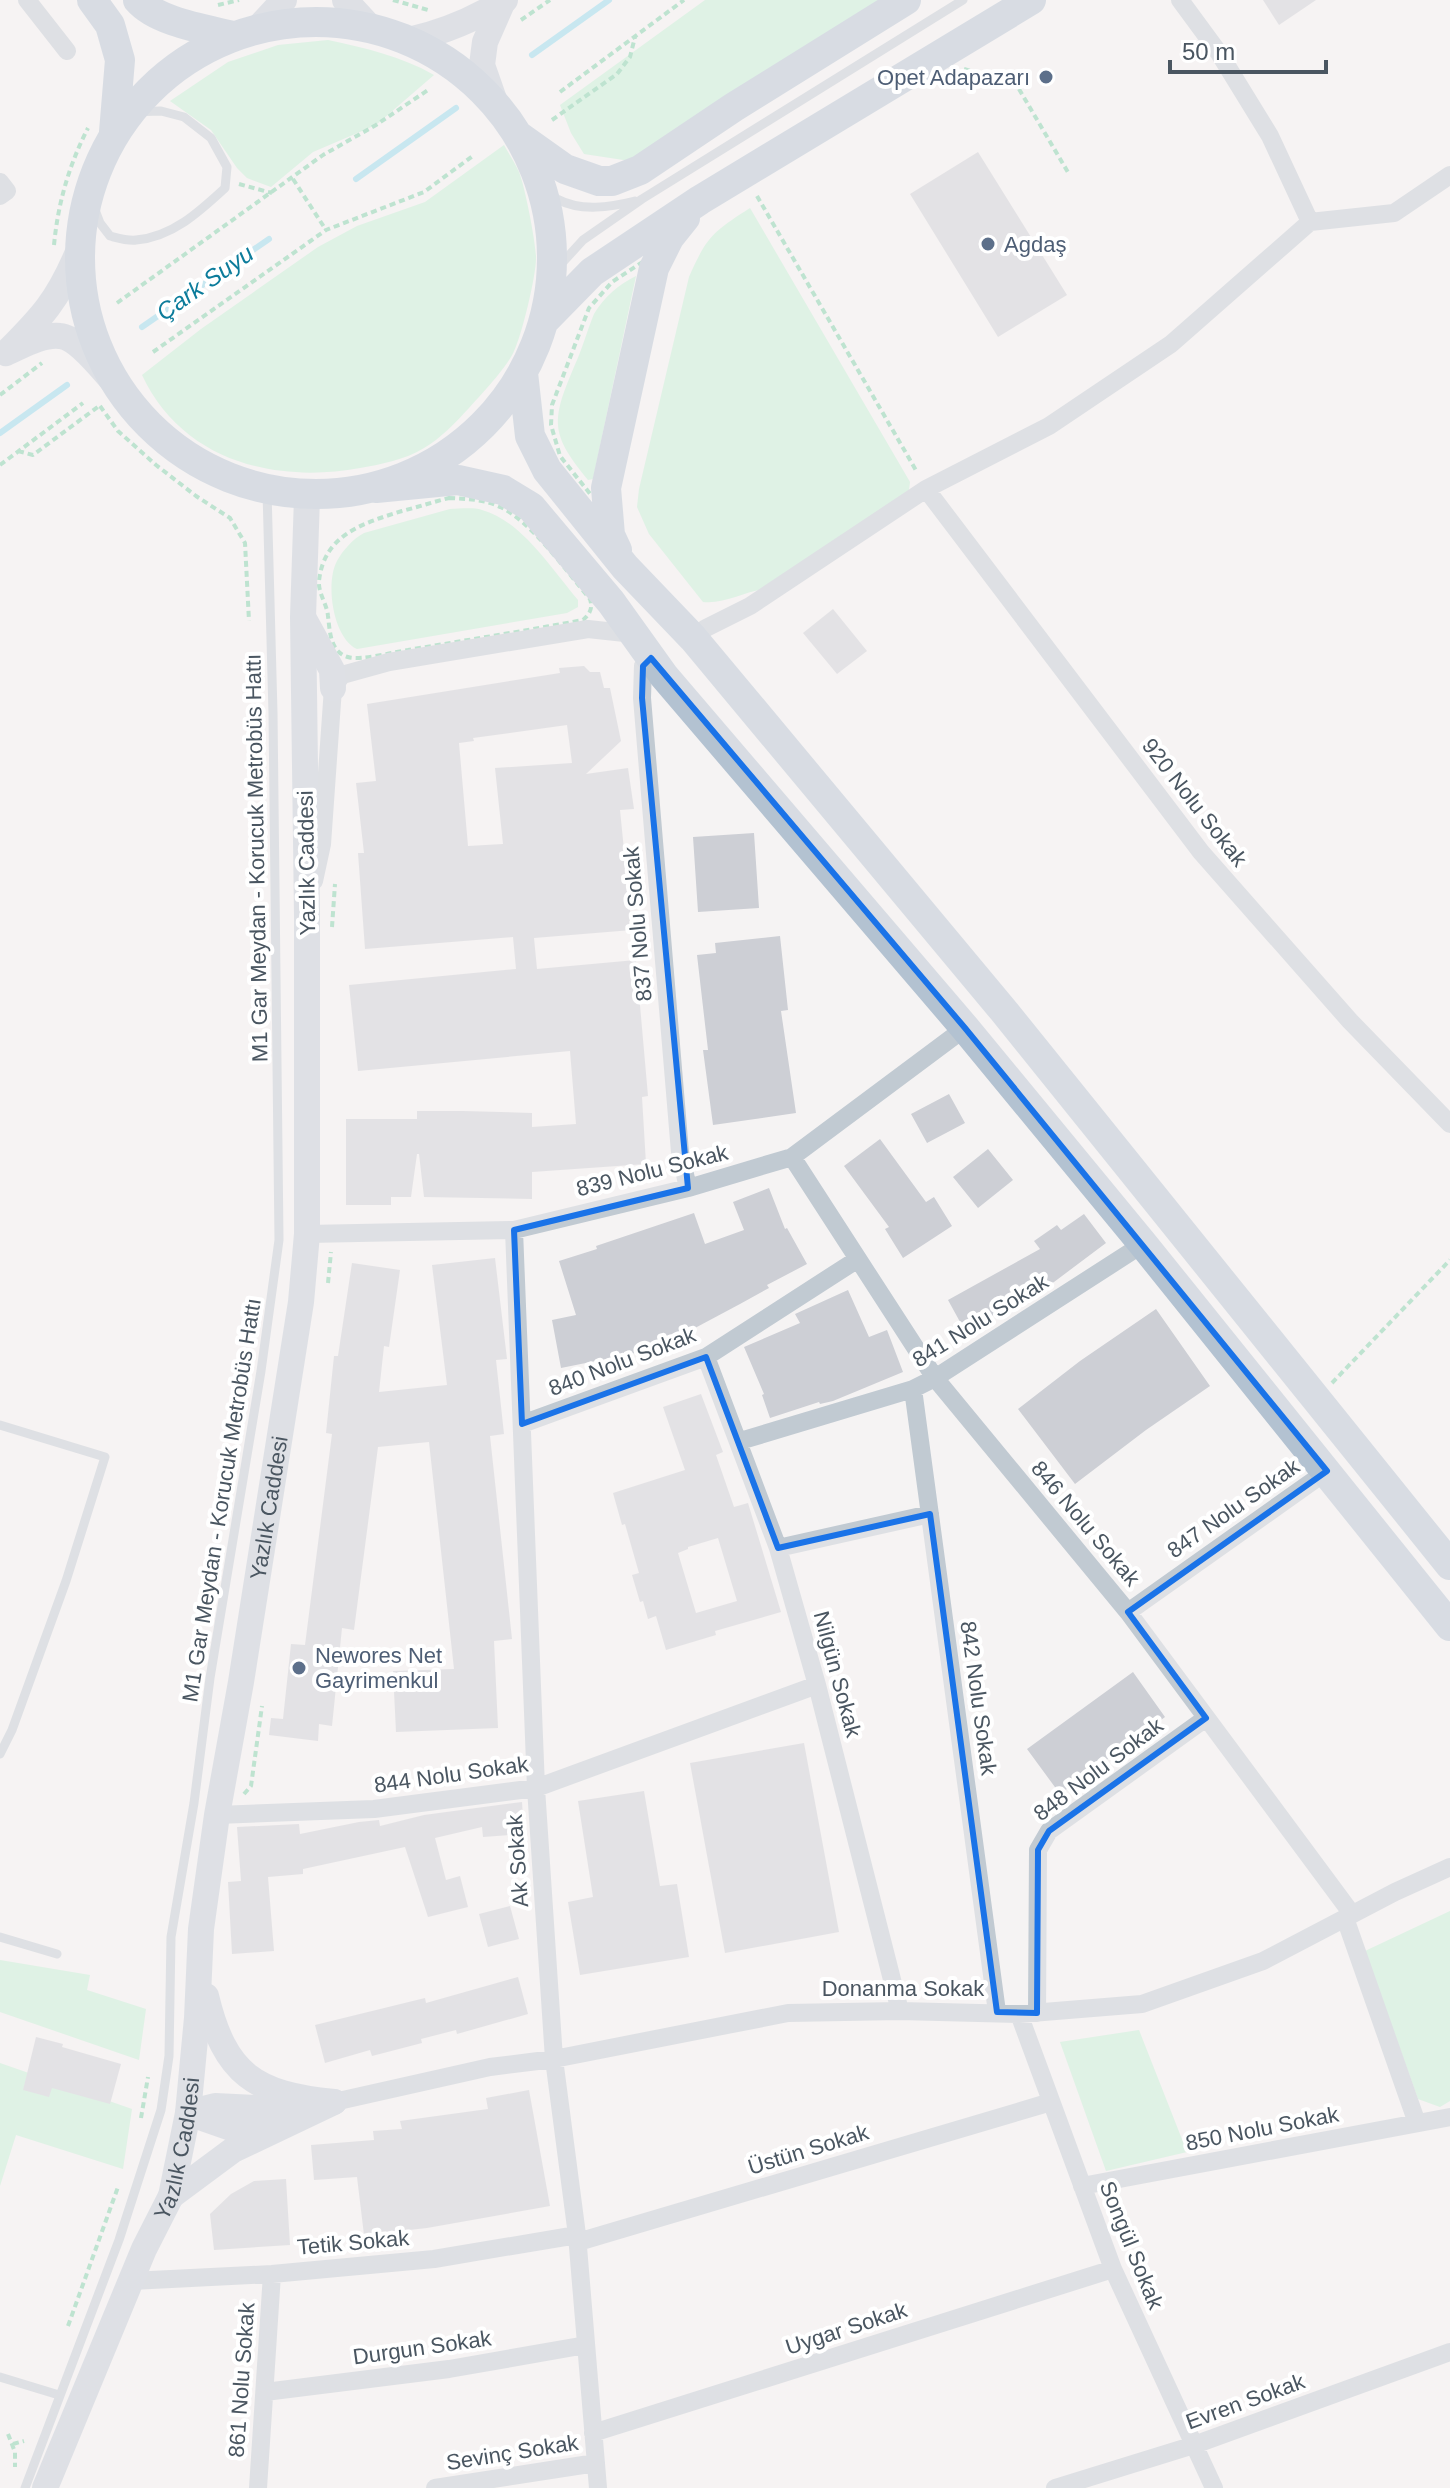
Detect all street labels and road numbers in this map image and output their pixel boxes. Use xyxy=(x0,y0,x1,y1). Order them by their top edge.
street label: M1 Gar Meydan - Korucuk Metrobüs Hattı xyxy=(240,654,273,1062)
street label: 920 Nolu Sokak xyxy=(1137,733,1253,872)
street label: Yazlık Caddesi xyxy=(293,790,320,936)
street label: 837 Nolu Sokak xyxy=(618,845,657,1002)
street label: 839 Nolu Sokak xyxy=(574,1139,731,1201)
street label: 841 Nolu Sokak xyxy=(908,1268,1054,1372)
street label: M1 Gar Meydan - Korucuk Metrobüs Hattı xyxy=(177,1296,266,1704)
street label: 840 Nolu Sokak xyxy=(545,1322,700,1401)
street label: Yazlık Caddesi xyxy=(245,1434,293,1582)
street label: 847 Nolu Sokak xyxy=(1162,1453,1305,1563)
street label: 846 Nolu Sokak xyxy=(1026,1456,1146,1592)
street label: Nilgün Sokak xyxy=(809,1608,867,1741)
street label: 842 Nolu Sokak xyxy=(955,1619,1002,1778)
street label: 848 Nolu Sokak xyxy=(1029,1712,1169,1826)
street label: 844 Nolu Sokak xyxy=(372,1751,531,1798)
street label: Ak Sokak xyxy=(502,1813,533,1908)
street label: Donanma Sokak xyxy=(822,1976,985,2001)
street label: Yazlık Caddesi xyxy=(149,2076,204,2224)
street label: 850 Nolu Sokak xyxy=(1183,2101,1342,2156)
street label: Üstün Sokak xyxy=(745,2119,872,2180)
street label: Songül Sokak xyxy=(1095,2178,1169,2314)
street label: Tetik Sokak xyxy=(296,2225,411,2260)
street label: Uygar Sokak xyxy=(782,2297,911,2360)
street label: 861 Nolu Sokak xyxy=(224,2301,259,2458)
street label: Durgun Sokak xyxy=(351,2325,494,2370)
street label: Evren Sokak xyxy=(1182,2368,1309,2435)
street label: Sevinç Sokak xyxy=(444,2430,581,2475)

